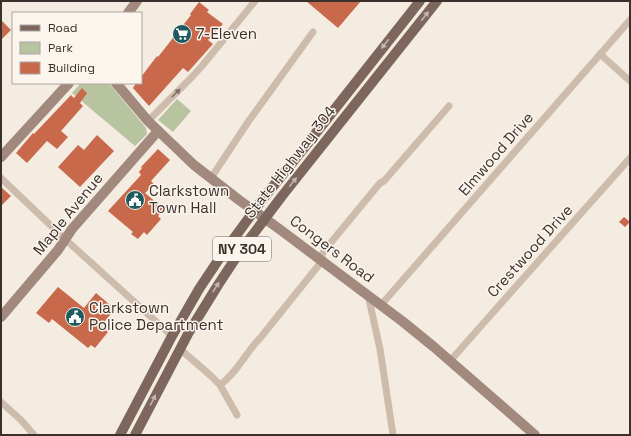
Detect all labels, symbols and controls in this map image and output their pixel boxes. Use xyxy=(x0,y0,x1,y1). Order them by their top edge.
one-way arrow xyxy=(421,10,430,21)
legend xyxy=(12,12,142,84)
text: Road xyxy=(48,20,77,36)
supermarket icon: 7-Eleven xyxy=(171,23,193,45)
place label: 7-Eleven xyxy=(196,24,257,43)
one-way arrow xyxy=(381,39,389,50)
text: Park xyxy=(48,40,73,56)
text: Building xyxy=(48,60,95,76)
one-way arrow xyxy=(171,88,181,98)
street label: State Highway 304 xyxy=(240,102,339,222)
street label: Elmwood Drive xyxy=(454,108,537,199)
street label: Maple Avenue xyxy=(29,169,107,259)
one-way arrow xyxy=(289,177,297,188)
place label: Clarkstown Town Hall xyxy=(149,181,229,217)
public building icon: Clarkstown Town Hall xyxy=(124,189,146,211)
street label: Crestwood Drive xyxy=(483,200,576,301)
street label: Congers Road xyxy=(286,211,378,286)
road number: NY 304 xyxy=(213,237,271,261)
one-way arrow xyxy=(213,281,220,293)
place label: Clarkstown Police Department xyxy=(89,298,224,334)
public building icon: Clarkstown Police Department xyxy=(64,306,86,328)
one-way arrow xyxy=(150,395,156,406)

